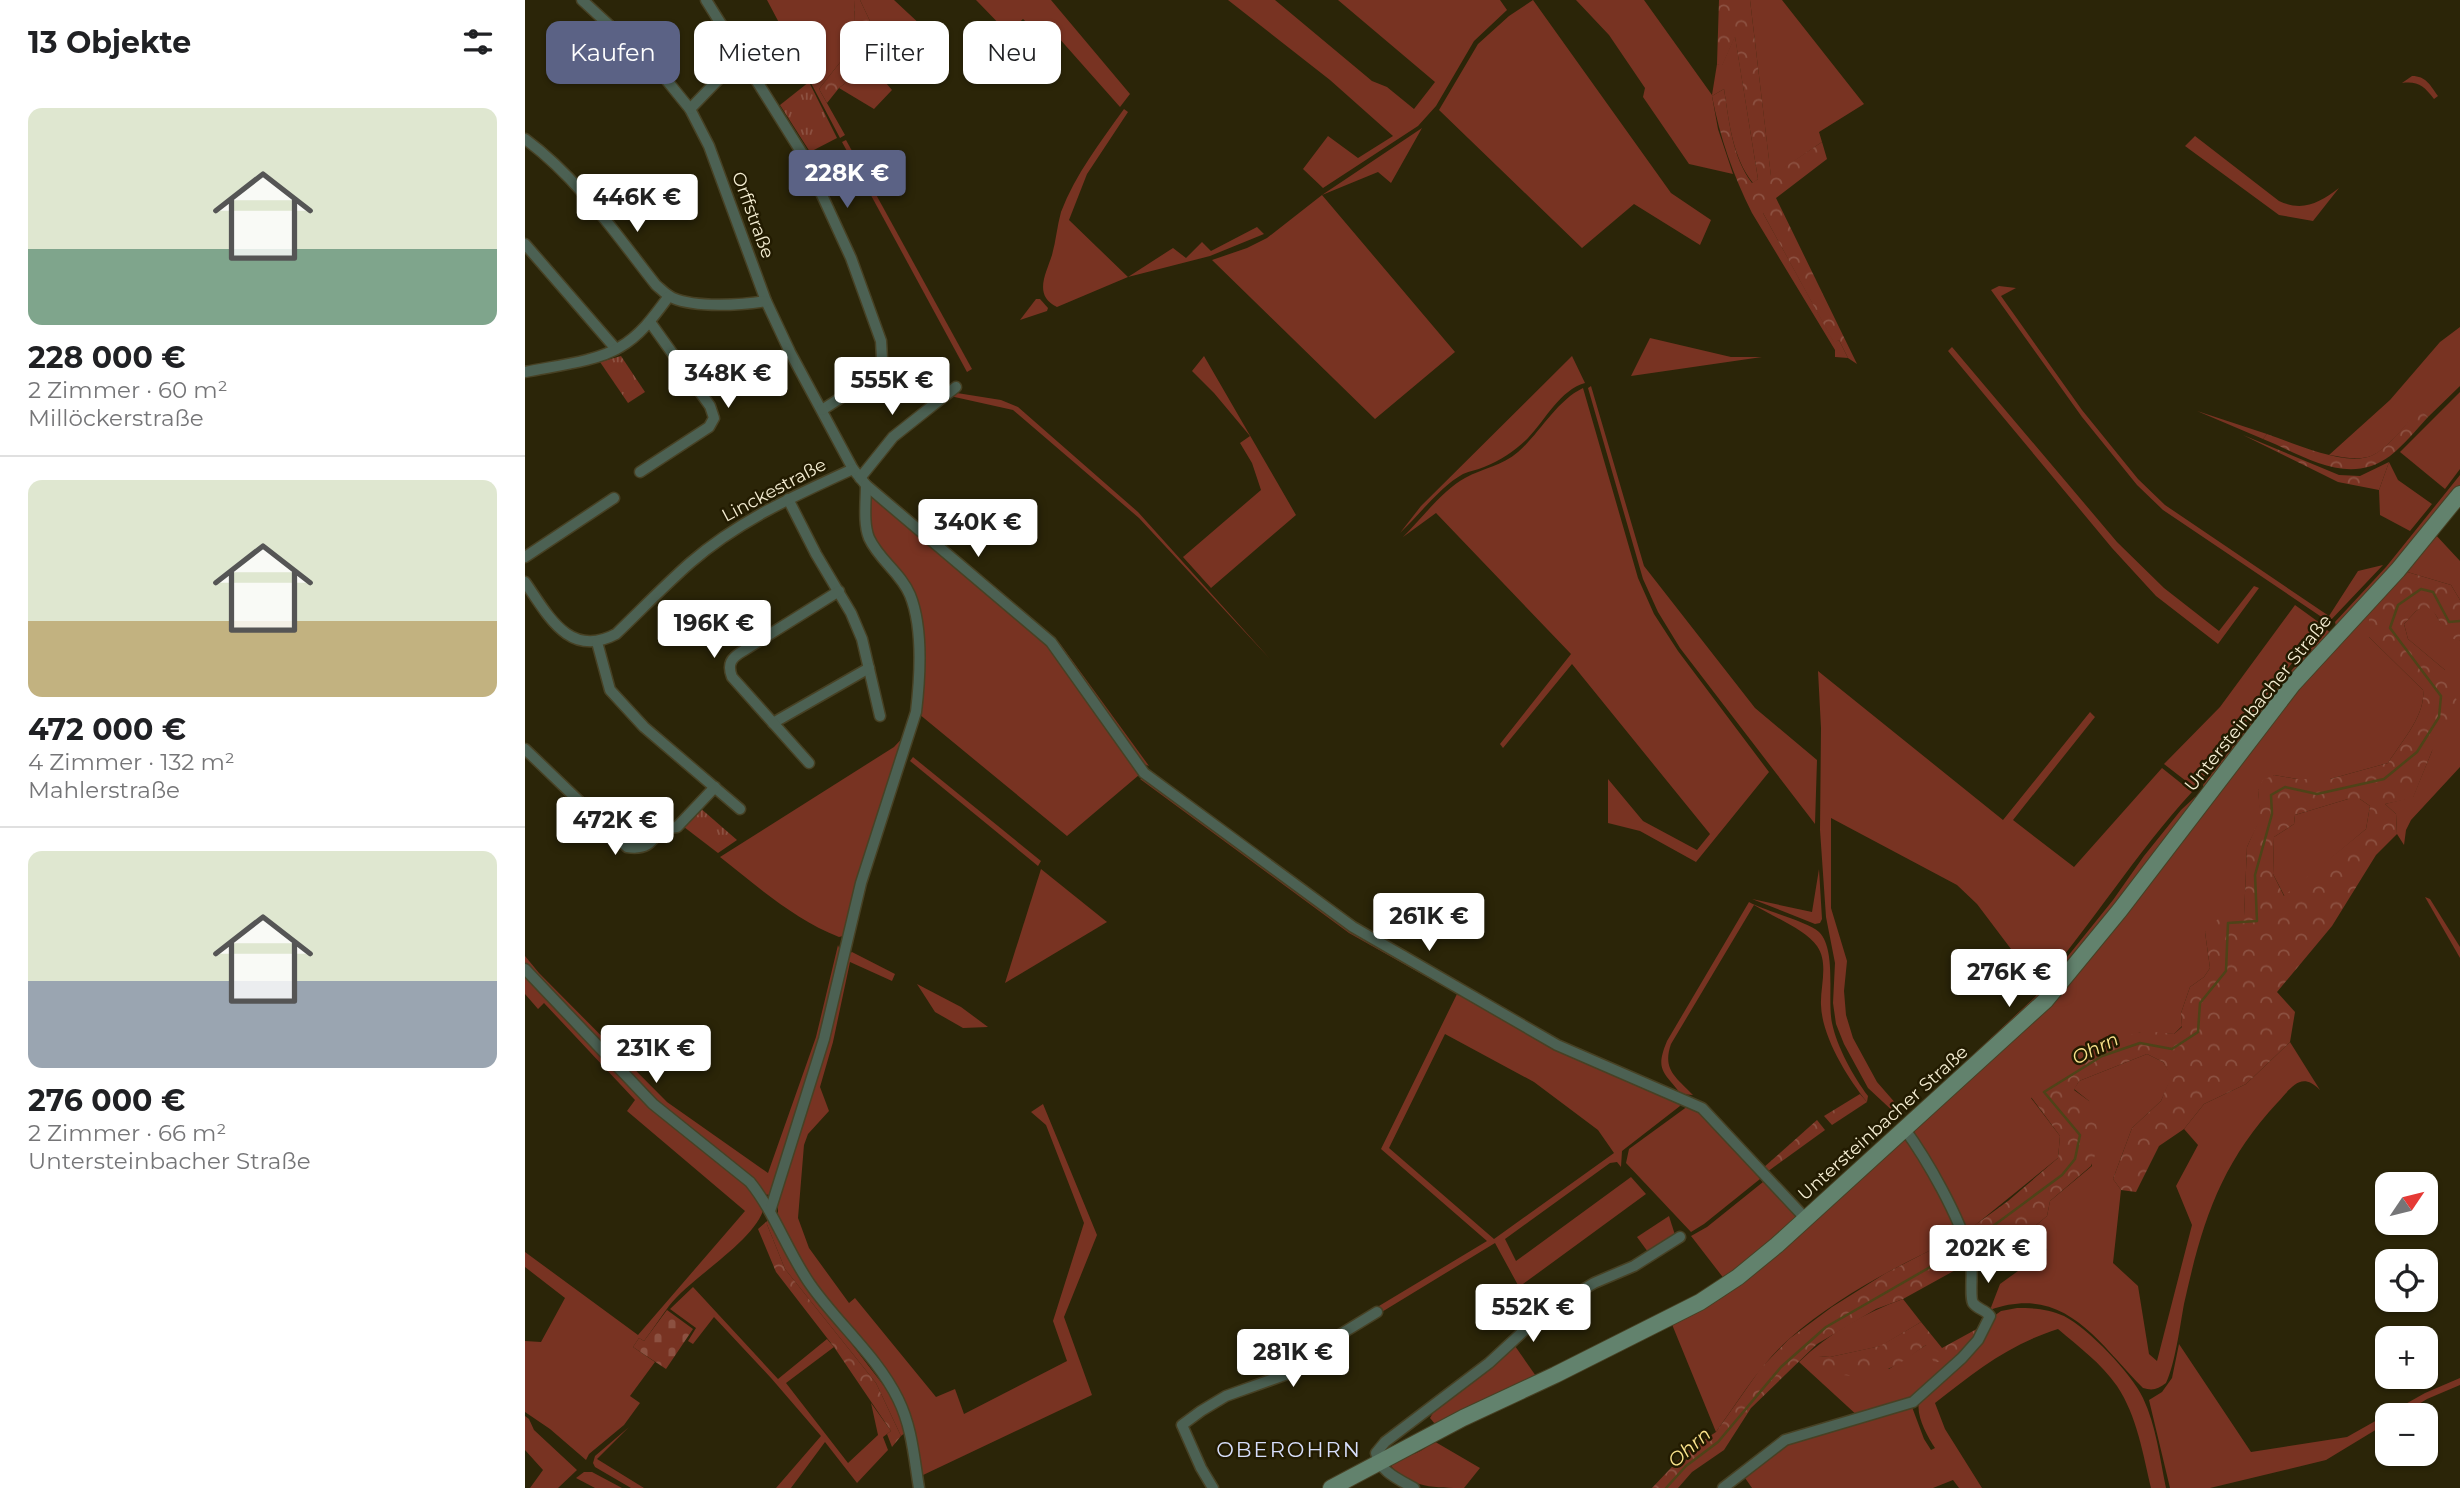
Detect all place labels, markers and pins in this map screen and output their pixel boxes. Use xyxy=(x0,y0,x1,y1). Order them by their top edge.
pin: 228K € xyxy=(790,150,904,210)
pin: 446K € xyxy=(580,174,694,234)
pin: 348K € xyxy=(671,350,785,410)
pin: 555K € xyxy=(835,358,949,417)
pin: 340K € xyxy=(921,500,1035,559)
pin: 196K € xyxy=(657,600,771,660)
pin: 472K € xyxy=(558,798,672,857)
pin: 261K € xyxy=(1372,894,1486,953)
pin: 276K € xyxy=(1952,950,2066,1009)
pin: 231K € xyxy=(599,1026,713,1085)
pin: 202K € xyxy=(1931,1226,2045,1285)
pin: 552K € xyxy=(1476,1284,1590,1344)
pin: 281K € xyxy=(1236,1330,1350,1389)

